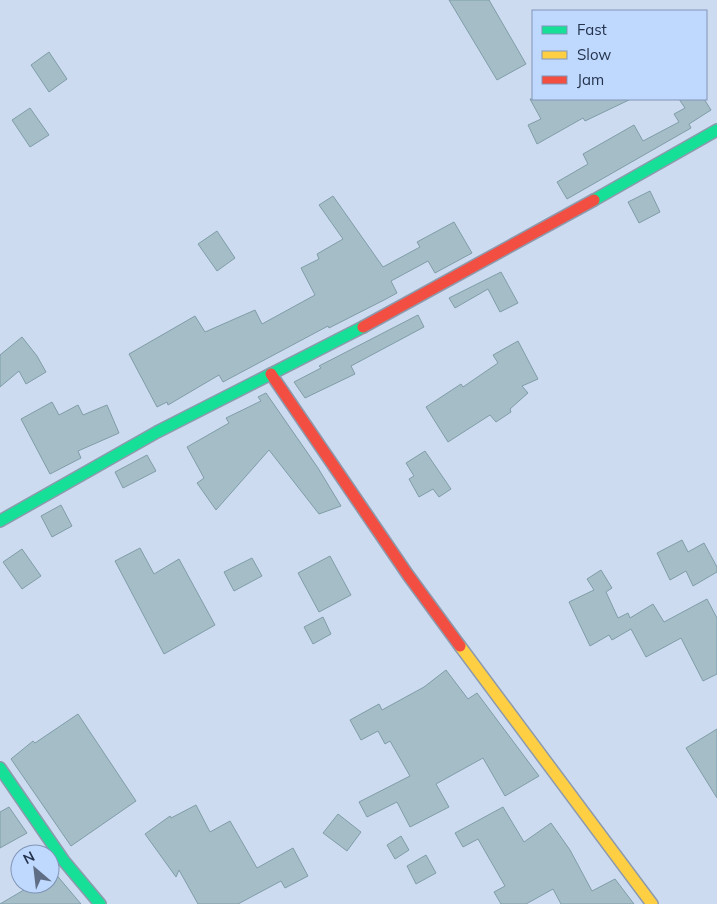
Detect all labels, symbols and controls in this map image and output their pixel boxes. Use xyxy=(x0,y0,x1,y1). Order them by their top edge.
legend xyxy=(532,10,707,100)
text: Fast xyxy=(577,20,607,39)
text: Slow xyxy=(577,45,611,64)
text: Jam xyxy=(577,70,604,89)
north arrow xyxy=(10,844,60,894)
text: N xyxy=(20,847,38,868)

